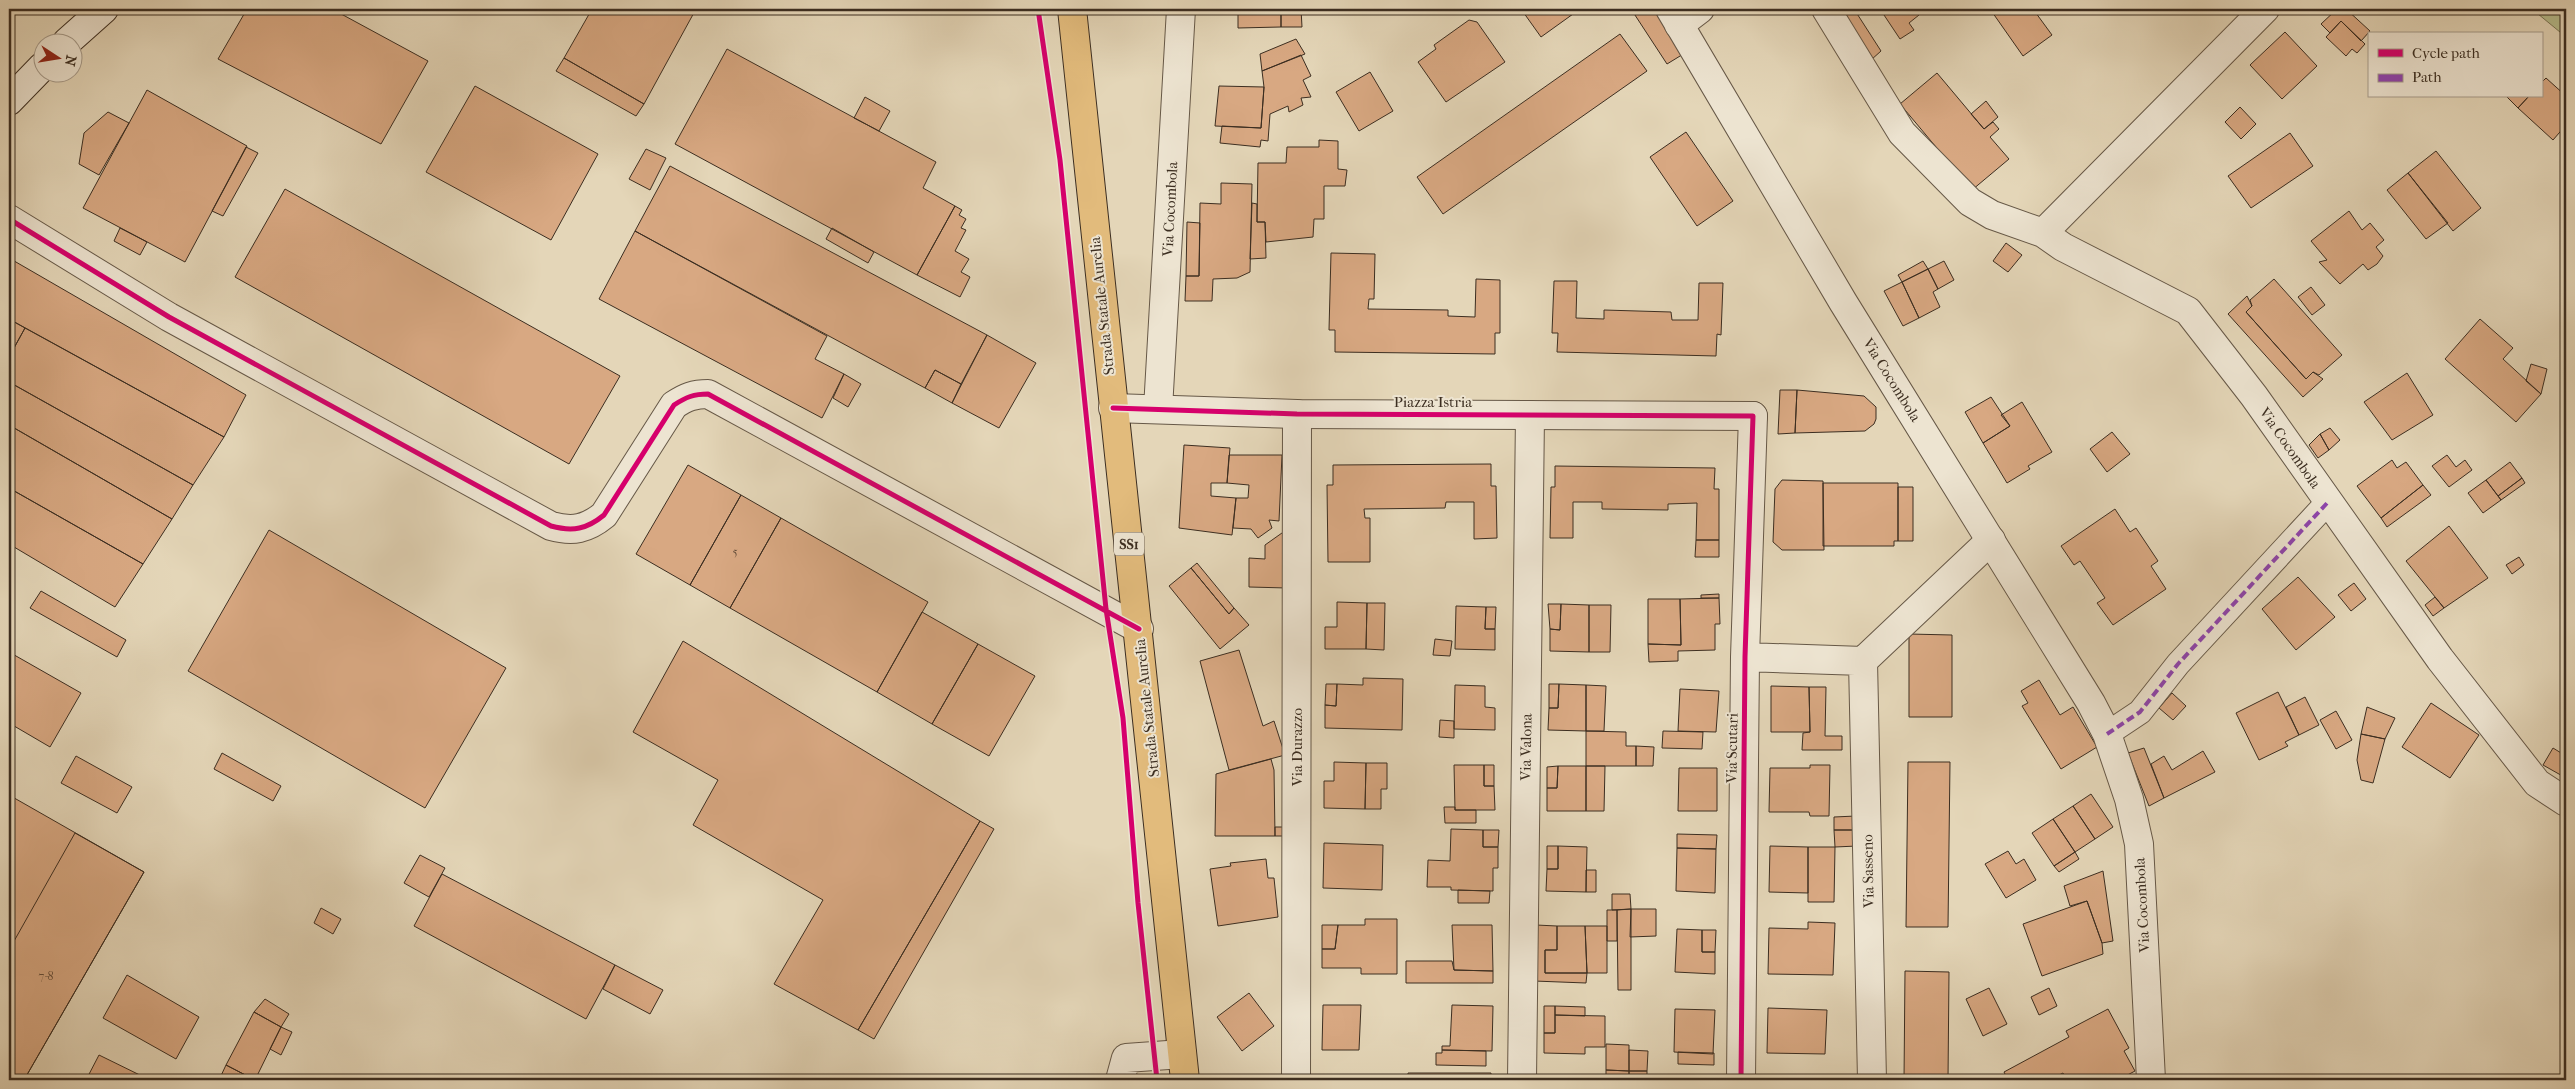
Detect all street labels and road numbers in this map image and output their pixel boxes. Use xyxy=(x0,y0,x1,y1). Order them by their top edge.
street label: Via Cocombola xyxy=(1158,160,1182,258)
street label: Strada Statale Aurelia xyxy=(1086,235,1118,376)
street label: Via Cocombola xyxy=(1859,334,1925,426)
street label: Piazza Istria xyxy=(1394,393,1473,411)
street label: Via Cocombola xyxy=(2255,403,2325,493)
road number: SS1 xyxy=(1114,532,1144,556)
street label: Strada Statale Aurelia xyxy=(1131,637,1163,778)
street label: Via Durazzo xyxy=(1288,707,1306,787)
street label: Via Valona xyxy=(1516,712,1536,782)
street label: Via Scutari xyxy=(1722,712,1742,784)
street label: Via Sasseno xyxy=(1858,834,1878,909)
street label: Via Cocombola xyxy=(2130,856,2154,954)

